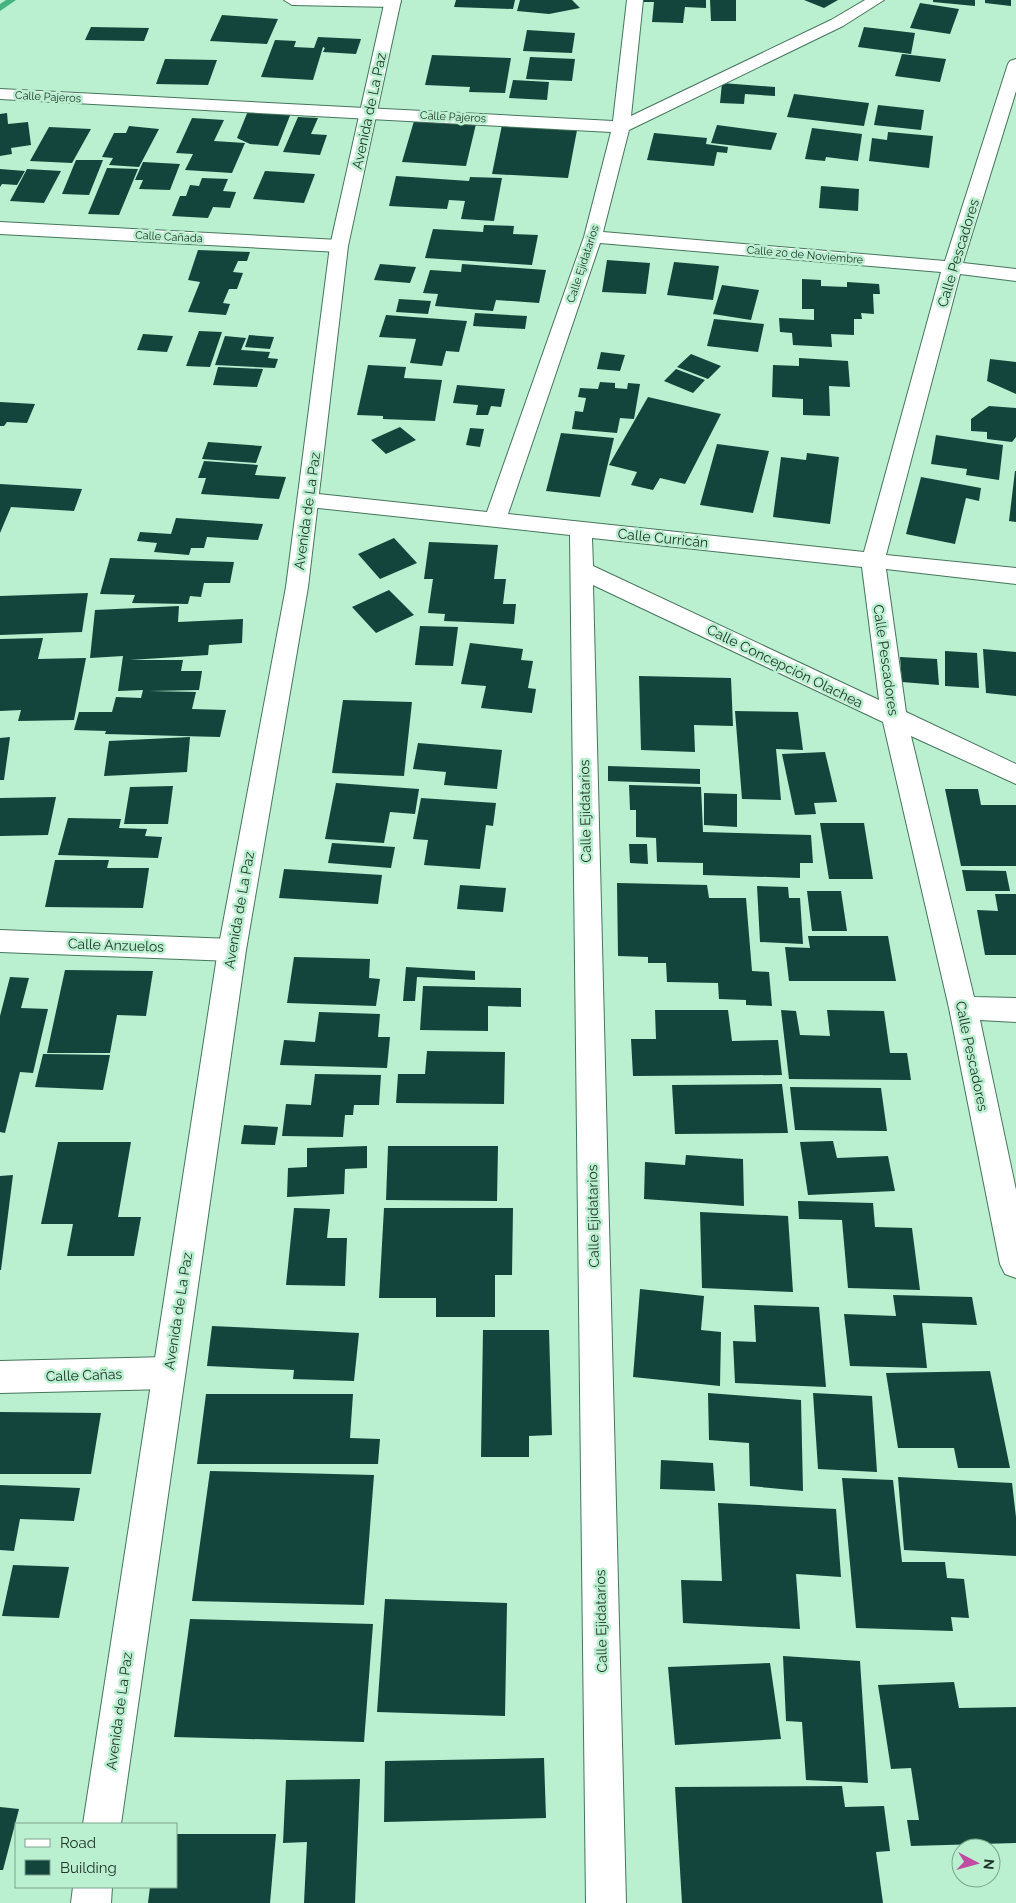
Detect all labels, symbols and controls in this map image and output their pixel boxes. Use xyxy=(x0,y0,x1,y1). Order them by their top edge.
street label: Avenida de La Paz xyxy=(349,51,389,171)
street label: Calle Pajeros xyxy=(15,89,81,105)
street label: Calle Pajeros xyxy=(420,109,486,125)
street label: Calle Pescadores xyxy=(934,197,982,309)
street label: Calle Ejidatarios xyxy=(564,223,602,305)
street label: Calle Cañada xyxy=(135,229,203,245)
street label: Calle 20 de Noviembre xyxy=(746,243,864,267)
street label: Avenida de La Paz xyxy=(291,451,323,571)
street label: Calle Curricán xyxy=(617,525,709,551)
street label: Calle Pescadores xyxy=(870,603,902,717)
street label: Calle Concepción Olachea xyxy=(704,621,866,711)
street label: Calle Ejidatarios xyxy=(576,759,594,863)
street label: Avenida de La Paz xyxy=(221,850,257,970)
street label: Calle Anzuelos xyxy=(68,935,165,955)
street label: Calle Pescadores xyxy=(953,999,992,1113)
street label: Calle Ejidatarios xyxy=(584,1164,602,1268)
street label: Avenida de La Paz xyxy=(161,1251,195,1371)
street label: Calle Cañas xyxy=(46,1366,123,1384)
street label: Calle Ejidatarios xyxy=(592,1569,610,1673)
street label: Avenida de La Paz xyxy=(103,1651,135,1771)
legend xyxy=(15,1823,178,1888)
text: Road xyxy=(60,1834,96,1852)
north arrow xyxy=(951,1838,1001,1888)
text: N xyxy=(980,1858,997,1871)
text: Building xyxy=(60,1859,117,1877)

